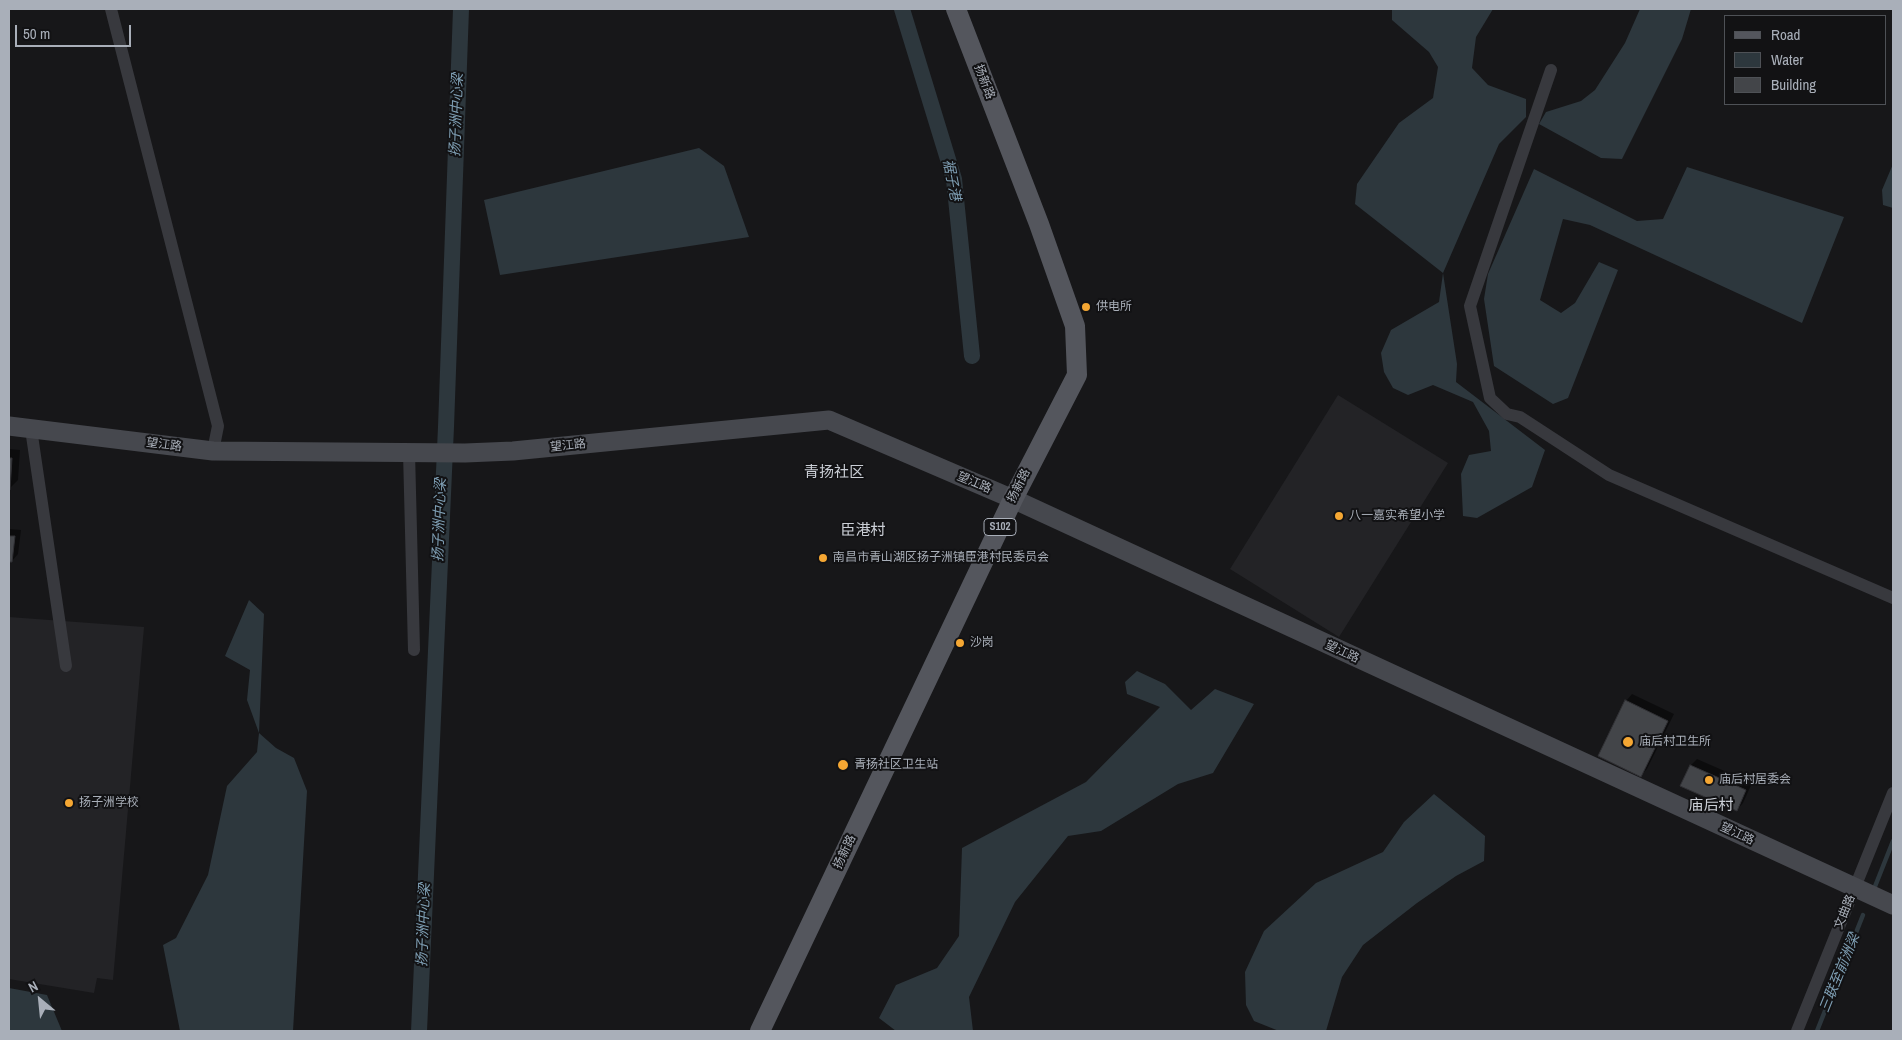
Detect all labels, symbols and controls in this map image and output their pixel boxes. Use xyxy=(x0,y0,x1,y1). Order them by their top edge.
scale bar xyxy=(18,15,134,47)
legend xyxy=(1724,15,1887,105)
text: 50 m xyxy=(23,23,50,44)
text: Road xyxy=(1771,24,1800,45)
text: Water xyxy=(1771,49,1803,70)
street label: 扬新路 xyxy=(971,63,997,101)
water label: 扬子洲中心梁 xyxy=(447,73,467,157)
text: Building xyxy=(1771,74,1816,95)
water label: 裾子港 xyxy=(939,158,963,202)
place label: 供电所 xyxy=(1096,300,1132,314)
marker: 供电所 xyxy=(1080,301,1092,313)
street label: 望江路 xyxy=(145,436,183,454)
street label: 望江路 xyxy=(549,437,587,455)
district label: 青扬社区 xyxy=(804,464,864,482)
street label: 扬新路 xyxy=(1004,467,1034,505)
street label: 望江路 xyxy=(955,469,993,497)
water label: 扬子洲中心梁 xyxy=(430,478,450,562)
place label: 八一嘉实希望小学 xyxy=(1349,509,1445,523)
marker: 八一嘉实希望小学 xyxy=(1333,510,1345,522)
road number: S102 xyxy=(984,518,1016,536)
district label: 臣港村 xyxy=(841,522,885,540)
place label: 南昌市青山湖区扬子洲镇臣港村民委员会 xyxy=(833,551,1049,565)
marker: 南昌市青山湖区扬子洲镇臣港村民委员会 xyxy=(817,552,829,564)
place label: 沙岗 xyxy=(970,636,994,650)
marker: 沙岗 xyxy=(954,637,966,649)
street label: 望江路 xyxy=(1323,638,1361,666)
marker: 庙后村卫生所 xyxy=(1621,735,1635,749)
place label: 庙后村卫生所 xyxy=(1639,735,1711,749)
marker: 青扬社区卫生站 xyxy=(836,758,850,772)
place label: 青扬社区卫生站 xyxy=(854,758,938,772)
place label: 庙后村居委会 xyxy=(1719,773,1791,787)
marker: 庙后村居委会 xyxy=(1703,774,1715,786)
place label: 扬子洲学校 xyxy=(79,796,139,810)
marker: 扬子洲学校 xyxy=(63,797,75,809)
district label: 庙后村 xyxy=(1689,797,1733,815)
street label: 望江路 xyxy=(1718,820,1756,848)
street label: 扬新路 xyxy=(831,833,859,871)
water label: 扬子洲中心梁 xyxy=(414,883,434,967)
street label: 文曲路 xyxy=(1832,893,1858,931)
water label: 三联至前洲梁 xyxy=(1816,931,1864,1015)
north arrow xyxy=(15,975,65,1025)
text: N xyxy=(25,977,41,997)

